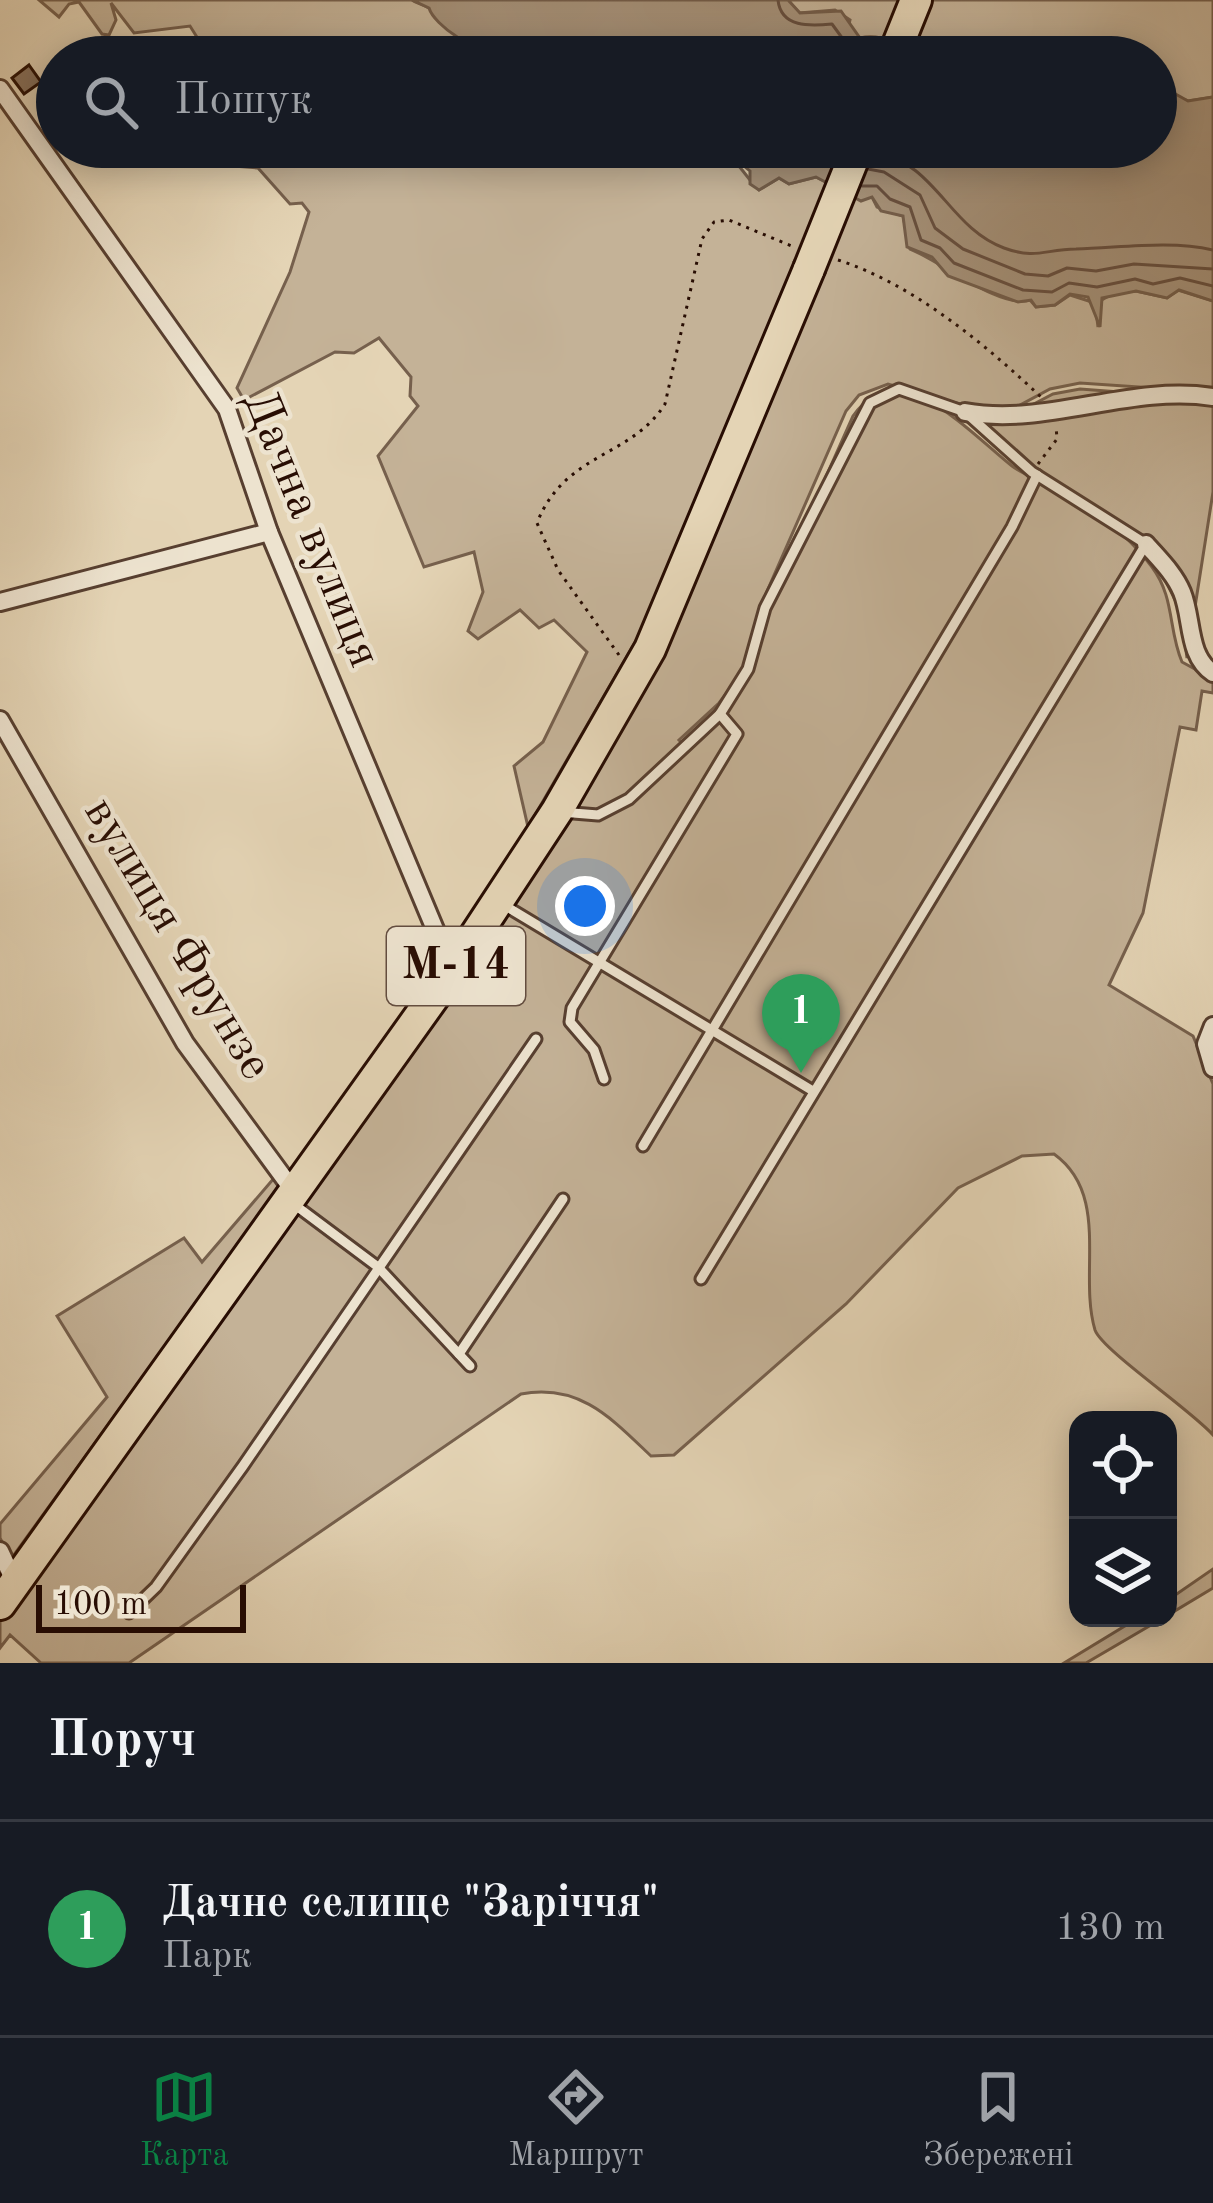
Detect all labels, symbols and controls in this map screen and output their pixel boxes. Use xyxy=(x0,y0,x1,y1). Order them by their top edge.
search box xyxy=(36,36,1177,168)
icon: search xyxy=(78,69,144,135)
text: Пошук xyxy=(174,79,313,124)
street label: Дачна вулиця xyxy=(234,384,388,674)
street label: вулиця Фрунзе xyxy=(74,790,280,1088)
your location xyxy=(555,876,615,936)
road number: М-14 xyxy=(387,927,525,1005)
pin: 1 xyxy=(762,974,840,1073)
map controls xyxy=(1069,1411,1177,1627)
button: locate xyxy=(1069,1411,1177,1519)
button: layers xyxy=(1069,1519,1177,1627)
scale bar xyxy=(36,1579,246,1632)
text: 100 m xyxy=(54,1589,147,1622)
text: Поруч xyxy=(48,1716,196,1767)
text: Дачне селище "Заріччя" xyxy=(162,1882,659,1927)
text: 1 xyxy=(76,1909,98,1948)
text: 130 m xyxy=(1055,1909,1165,1948)
text: Парк xyxy=(162,1937,252,1976)
tab: Карта xyxy=(140,2064,229,2177)
tab: Маршрут xyxy=(508,2064,644,2177)
tab: Збережені xyxy=(923,2064,1073,2177)

